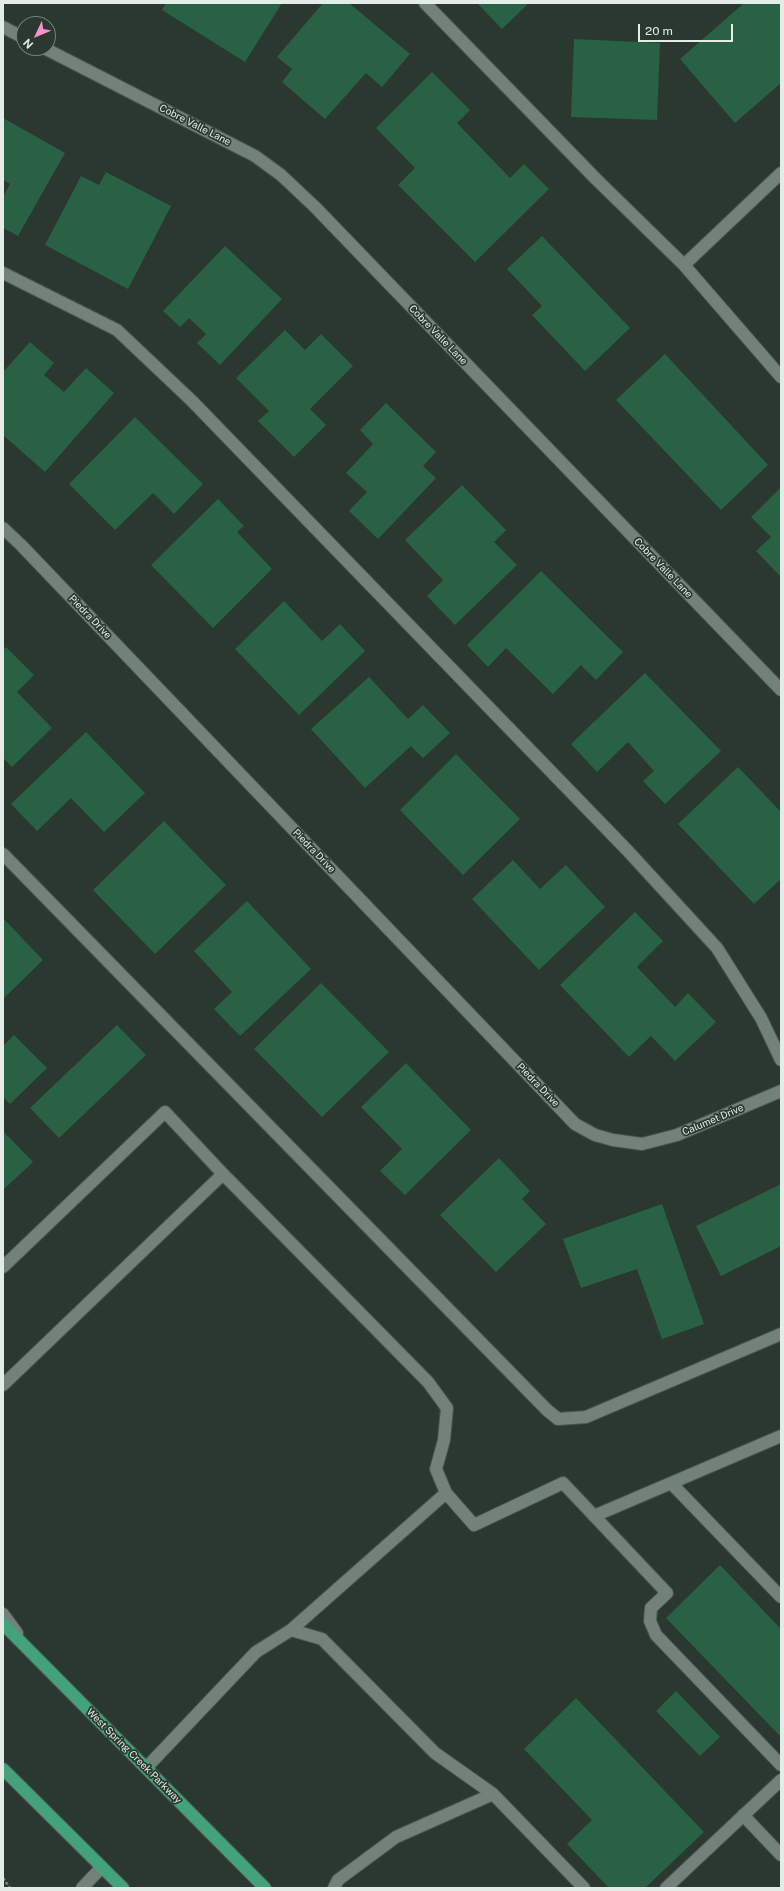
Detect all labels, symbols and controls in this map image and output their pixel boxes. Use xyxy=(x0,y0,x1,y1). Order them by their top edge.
north arrow xyxy=(16,16,56,56)
scale bar xyxy=(640,16,735,42)
text: 20 m xyxy=(645,24,673,38)
text: N xyxy=(21,36,35,51)
street label: Cobre Valle Lane xyxy=(157,102,233,148)
street label: Cobre Valle Lane xyxy=(406,303,470,367)
street label: Cobre Valle Lane xyxy=(631,536,695,600)
street label: Piedra Drive xyxy=(66,593,114,641)
street label: Piedra Drive xyxy=(290,827,338,875)
street label: Piedra Drive xyxy=(514,1061,562,1109)
street label: Calumet Drive xyxy=(681,1102,745,1138)
street label: West Spring Creek Parkway xyxy=(84,1706,184,1806)

